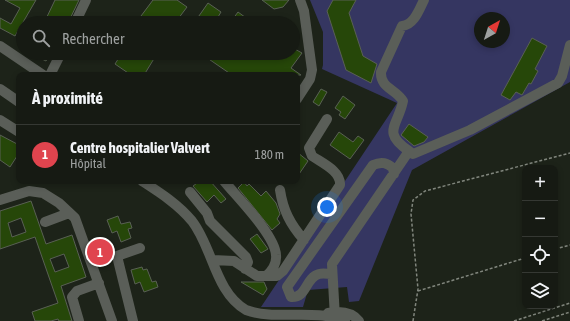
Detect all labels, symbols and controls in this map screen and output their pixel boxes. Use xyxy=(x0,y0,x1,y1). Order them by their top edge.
north arrow xyxy=(474,12,510,48)
search box xyxy=(16,16,300,60)
icon: search xyxy=(30,27,52,49)
text: Rechercher xyxy=(62,30,124,47)
text: À proximité xyxy=(32,88,103,108)
text: Centre hospitalier Valvert xyxy=(70,139,210,156)
text: 1 xyxy=(42,147,48,162)
text: 180 m xyxy=(255,147,284,162)
text: Hôpital xyxy=(70,156,106,171)
map controls xyxy=(522,165,558,309)
button: + xyxy=(522,165,558,201)
your location xyxy=(317,197,337,217)
button: − xyxy=(522,201,558,237)
pin: 1 xyxy=(87,237,113,267)
button: locate xyxy=(522,237,558,273)
button: layers xyxy=(522,273,558,309)

